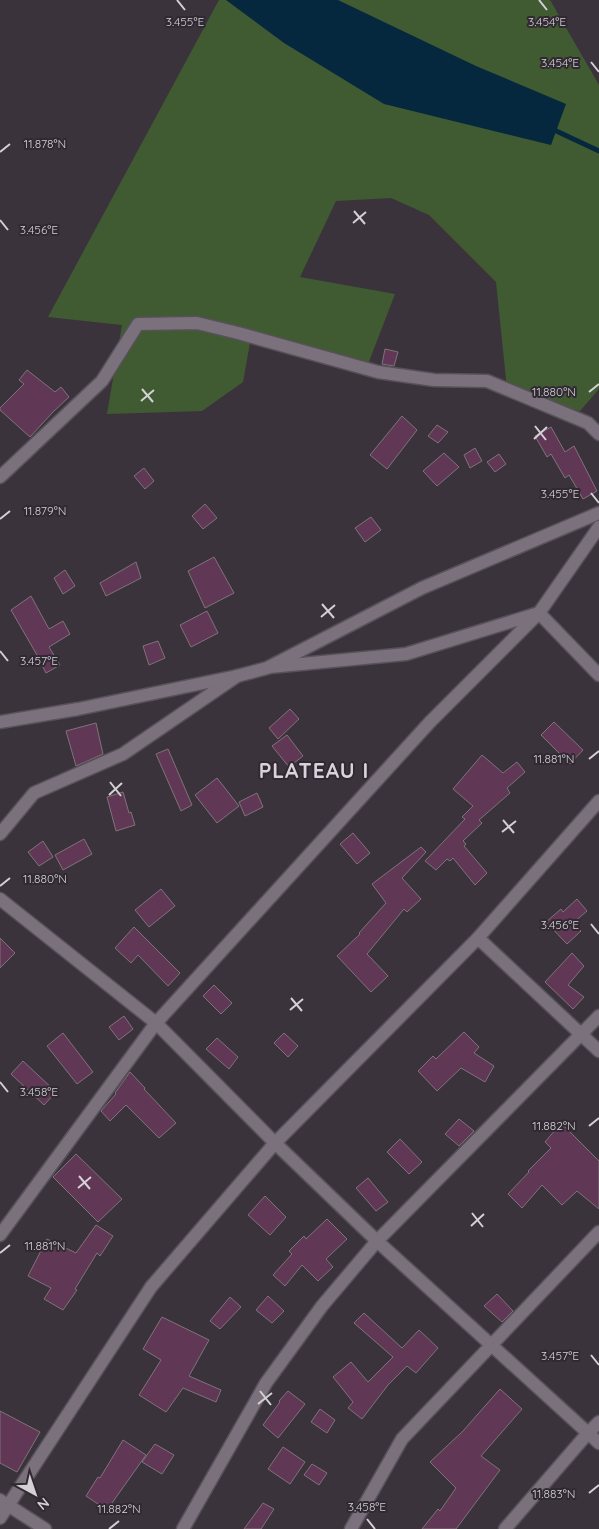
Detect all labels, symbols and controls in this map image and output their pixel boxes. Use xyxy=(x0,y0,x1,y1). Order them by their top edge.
text: 3.455°E xyxy=(166,14,204,29)
text: 3.454°E xyxy=(528,14,566,29)
text: 3.454°E xyxy=(541,55,579,70)
text: 11.878°N xyxy=(24,136,66,151)
text: 3.456°E xyxy=(20,222,58,237)
text: 11.880°N xyxy=(532,384,576,399)
text: 3.455°E xyxy=(541,486,579,501)
text: 11.879°N xyxy=(24,503,66,518)
text: 3.457°E xyxy=(20,653,58,668)
text: 11.881°N xyxy=(533,751,575,766)
district label: PLATEAU I xyxy=(259,757,369,783)
text: 11.880°N xyxy=(23,871,67,886)
text: 3.456°E xyxy=(541,917,579,932)
text: 3.458°E xyxy=(20,1084,58,1099)
text: 11.882°N xyxy=(532,1118,576,1133)
text: 11.881°N xyxy=(24,1238,66,1253)
text: 3.457°E xyxy=(541,1348,579,1363)
north arrow xyxy=(10,1469,60,1519)
text: 11.883°N xyxy=(532,1486,576,1501)
text: N xyxy=(34,1494,53,1514)
text: 3.458°E xyxy=(348,1499,386,1514)
text: 11.882°N xyxy=(97,1501,141,1516)

